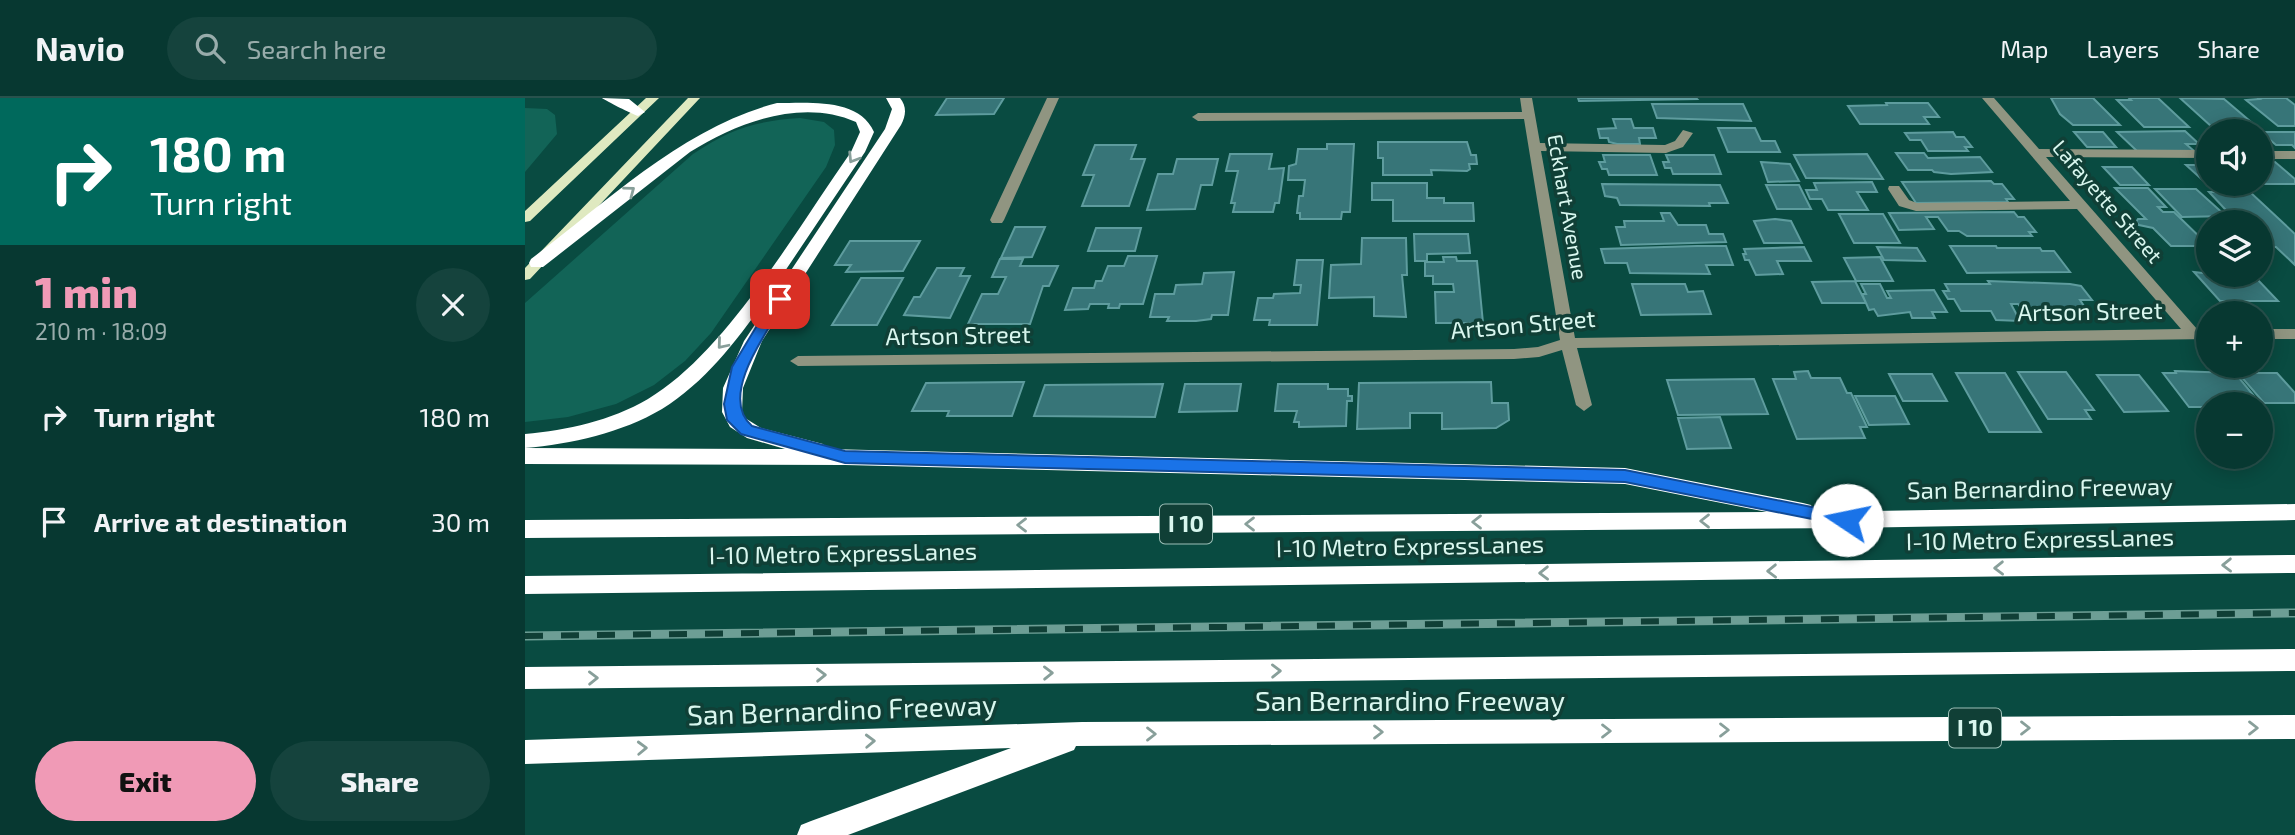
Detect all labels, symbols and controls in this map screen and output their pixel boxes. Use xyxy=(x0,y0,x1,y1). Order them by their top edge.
search box xyxy=(167,17,657,80)
text: Navio xyxy=(35,28,125,68)
icon: search xyxy=(191,29,229,67)
text: Search here xyxy=(247,33,386,64)
text: Map xyxy=(2000,34,2048,63)
text: Layers xyxy=(2086,34,2159,63)
text: Share xyxy=(2197,34,2260,63)
map controls xyxy=(2196,119,2273,469)
button: sound xyxy=(2196,119,2273,196)
text: 180 m xyxy=(150,123,286,182)
icon: right xyxy=(35,126,126,217)
street label: Eckhart Avenue xyxy=(1543,132,1594,282)
street label: Lafayette Street xyxy=(2048,135,2168,267)
one-way arrow xyxy=(849,150,862,163)
text: Turn right xyxy=(150,183,292,221)
one-way arrow xyxy=(622,187,635,200)
button: layers xyxy=(2196,210,2273,287)
text: 1 min xyxy=(35,266,138,316)
button: close xyxy=(416,268,490,342)
pin xyxy=(750,269,810,329)
icon: arrive xyxy=(761,280,799,318)
street label: Artson Street xyxy=(2017,295,2163,326)
button: + xyxy=(2196,301,2273,378)
street label: Artson Street xyxy=(1449,303,1597,344)
text: 210 m · 18:09 xyxy=(35,317,167,345)
street label: Artson Street xyxy=(885,319,1031,350)
one-way arrow xyxy=(718,336,731,348)
button: − xyxy=(2196,392,2273,469)
icon: right xyxy=(35,398,73,436)
text: Turn right xyxy=(94,401,215,432)
text: 180 m xyxy=(420,401,490,432)
street label: San Bernardino Freeway xyxy=(1907,471,2173,504)
position arrow xyxy=(1810,483,1884,557)
icon: arrive xyxy=(35,503,73,541)
road number: I 10 xyxy=(1160,504,1212,544)
text: Arrive at destination xyxy=(94,506,347,537)
text: 30 m xyxy=(431,506,490,537)
one-way arrow xyxy=(1699,513,1710,529)
one-way arrow xyxy=(1472,515,1483,530)
one-way arrow xyxy=(1244,516,1255,532)
one-way arrow xyxy=(1017,518,1028,533)
street label: I-10 Metro ExpressLanes xyxy=(1906,522,2174,555)
street label: I-10 Metro ExpressLanes xyxy=(1276,529,1544,562)
street label: I-10 Metro ExpressLanes xyxy=(709,536,977,569)
one-way arrow xyxy=(2221,557,2232,573)
one-way arrow xyxy=(1994,560,2004,576)
one-way arrow xyxy=(1766,563,1777,579)
one-way arrow xyxy=(1539,566,1550,581)
one-way arrow xyxy=(1271,663,1281,679)
one-way arrow xyxy=(1043,665,1054,681)
one-way arrow xyxy=(816,667,826,683)
one-way arrow xyxy=(588,670,599,686)
street label: San Bernardino Freeway xyxy=(1255,683,1565,717)
street label: San Bernardino Freeway xyxy=(686,687,998,731)
road number: I 10 xyxy=(1949,708,2001,748)
one-way arrow xyxy=(2020,720,2031,736)
one-way arrow xyxy=(2248,720,2258,736)
one-way arrow xyxy=(1719,722,1730,738)
one-way arrow xyxy=(1601,723,1611,739)
one-way arrow xyxy=(1373,725,1384,740)
one-way arrow xyxy=(1146,726,1156,742)
one-way arrow xyxy=(865,733,875,749)
button: Exit xyxy=(35,741,256,821)
button: Share xyxy=(270,741,490,821)
one-way arrow xyxy=(637,741,648,756)

